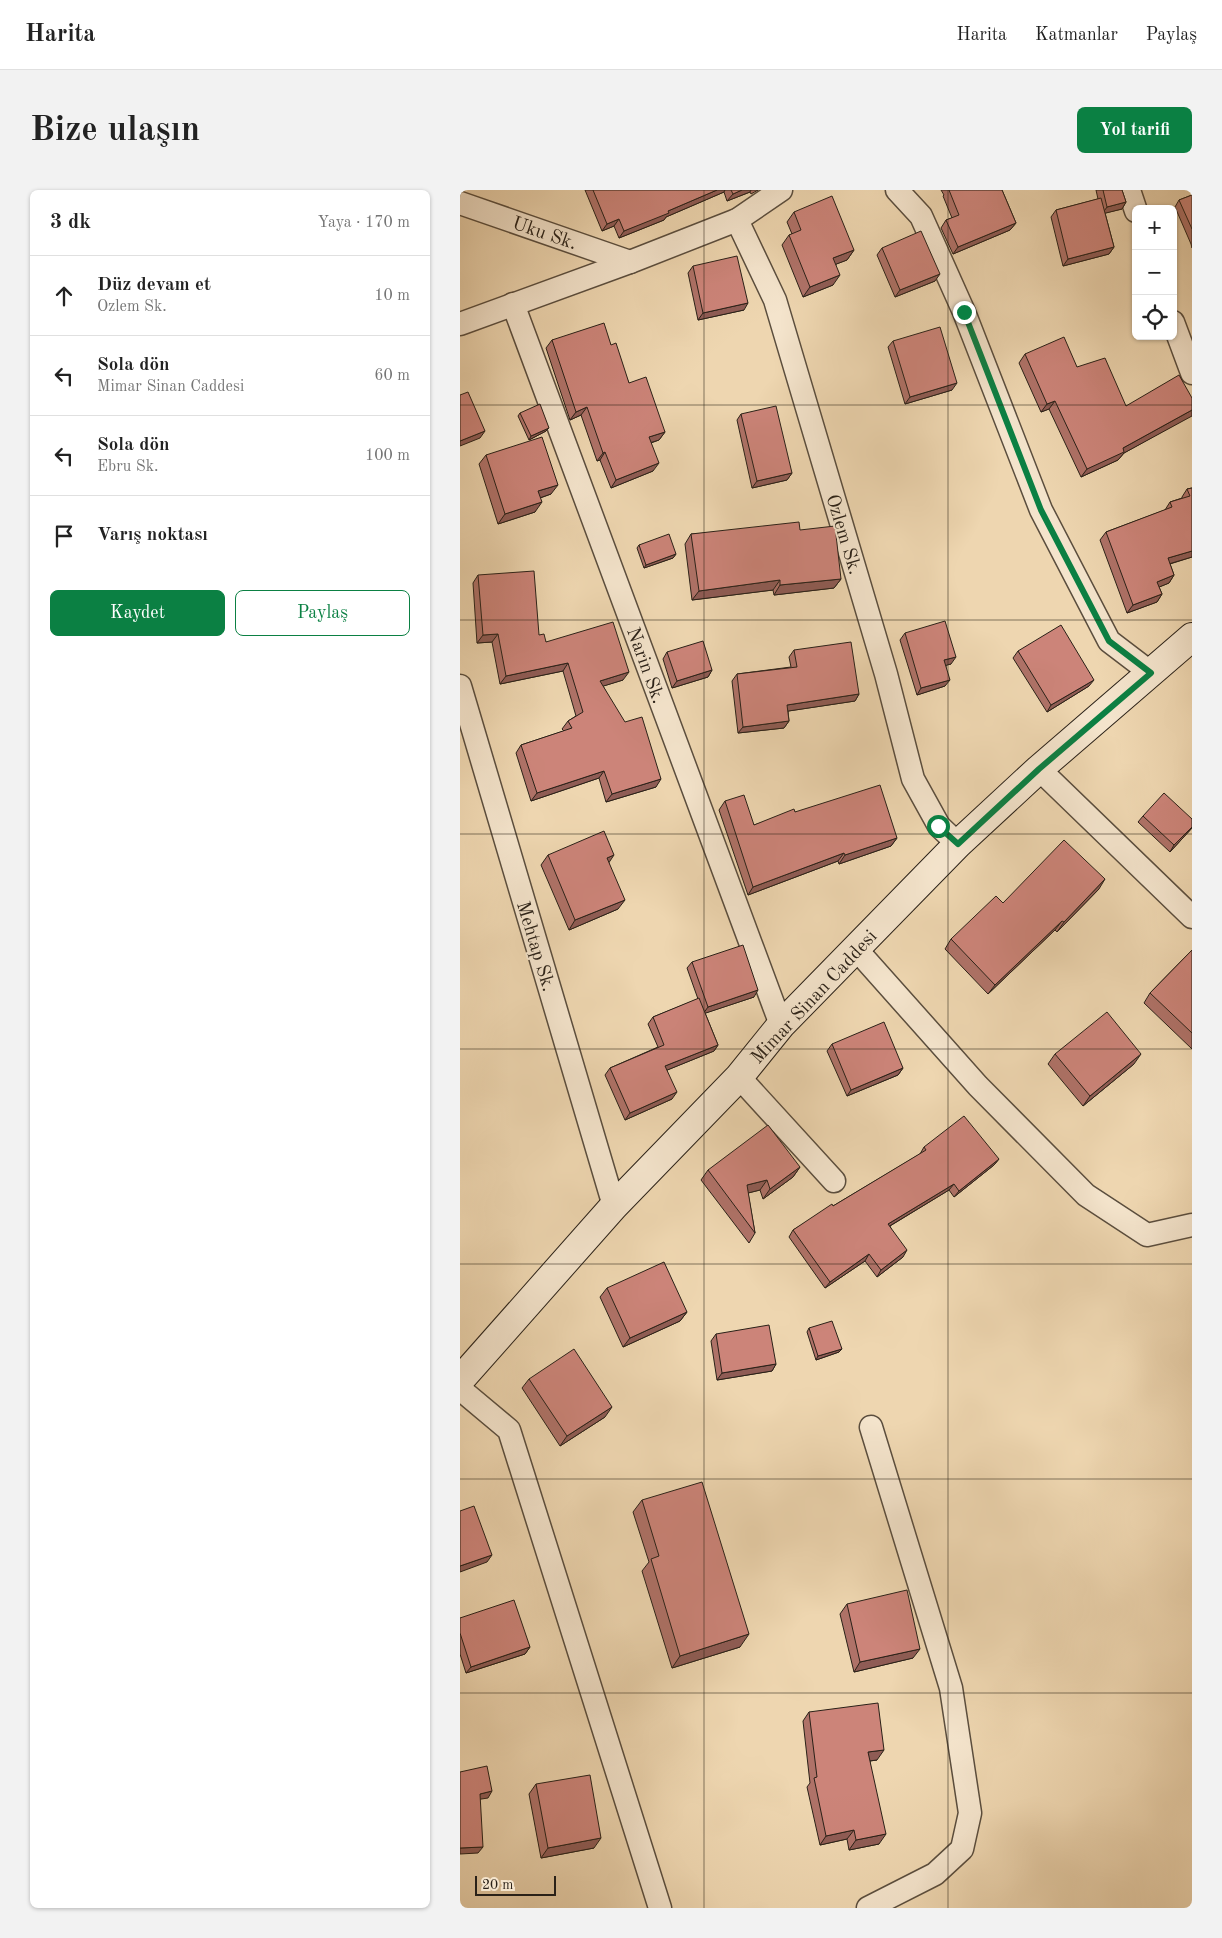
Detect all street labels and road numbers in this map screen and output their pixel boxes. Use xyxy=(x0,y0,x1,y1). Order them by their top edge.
street label: Uku Sk. xyxy=(509,214,579,254)
street label: Ozlem Sk. xyxy=(821,492,864,577)
street label: Narin Sk. xyxy=(622,625,667,706)
street label: Mehtap Sk. xyxy=(512,899,557,994)
street label: Mimar Sinan Caddesi xyxy=(748,927,881,1068)

